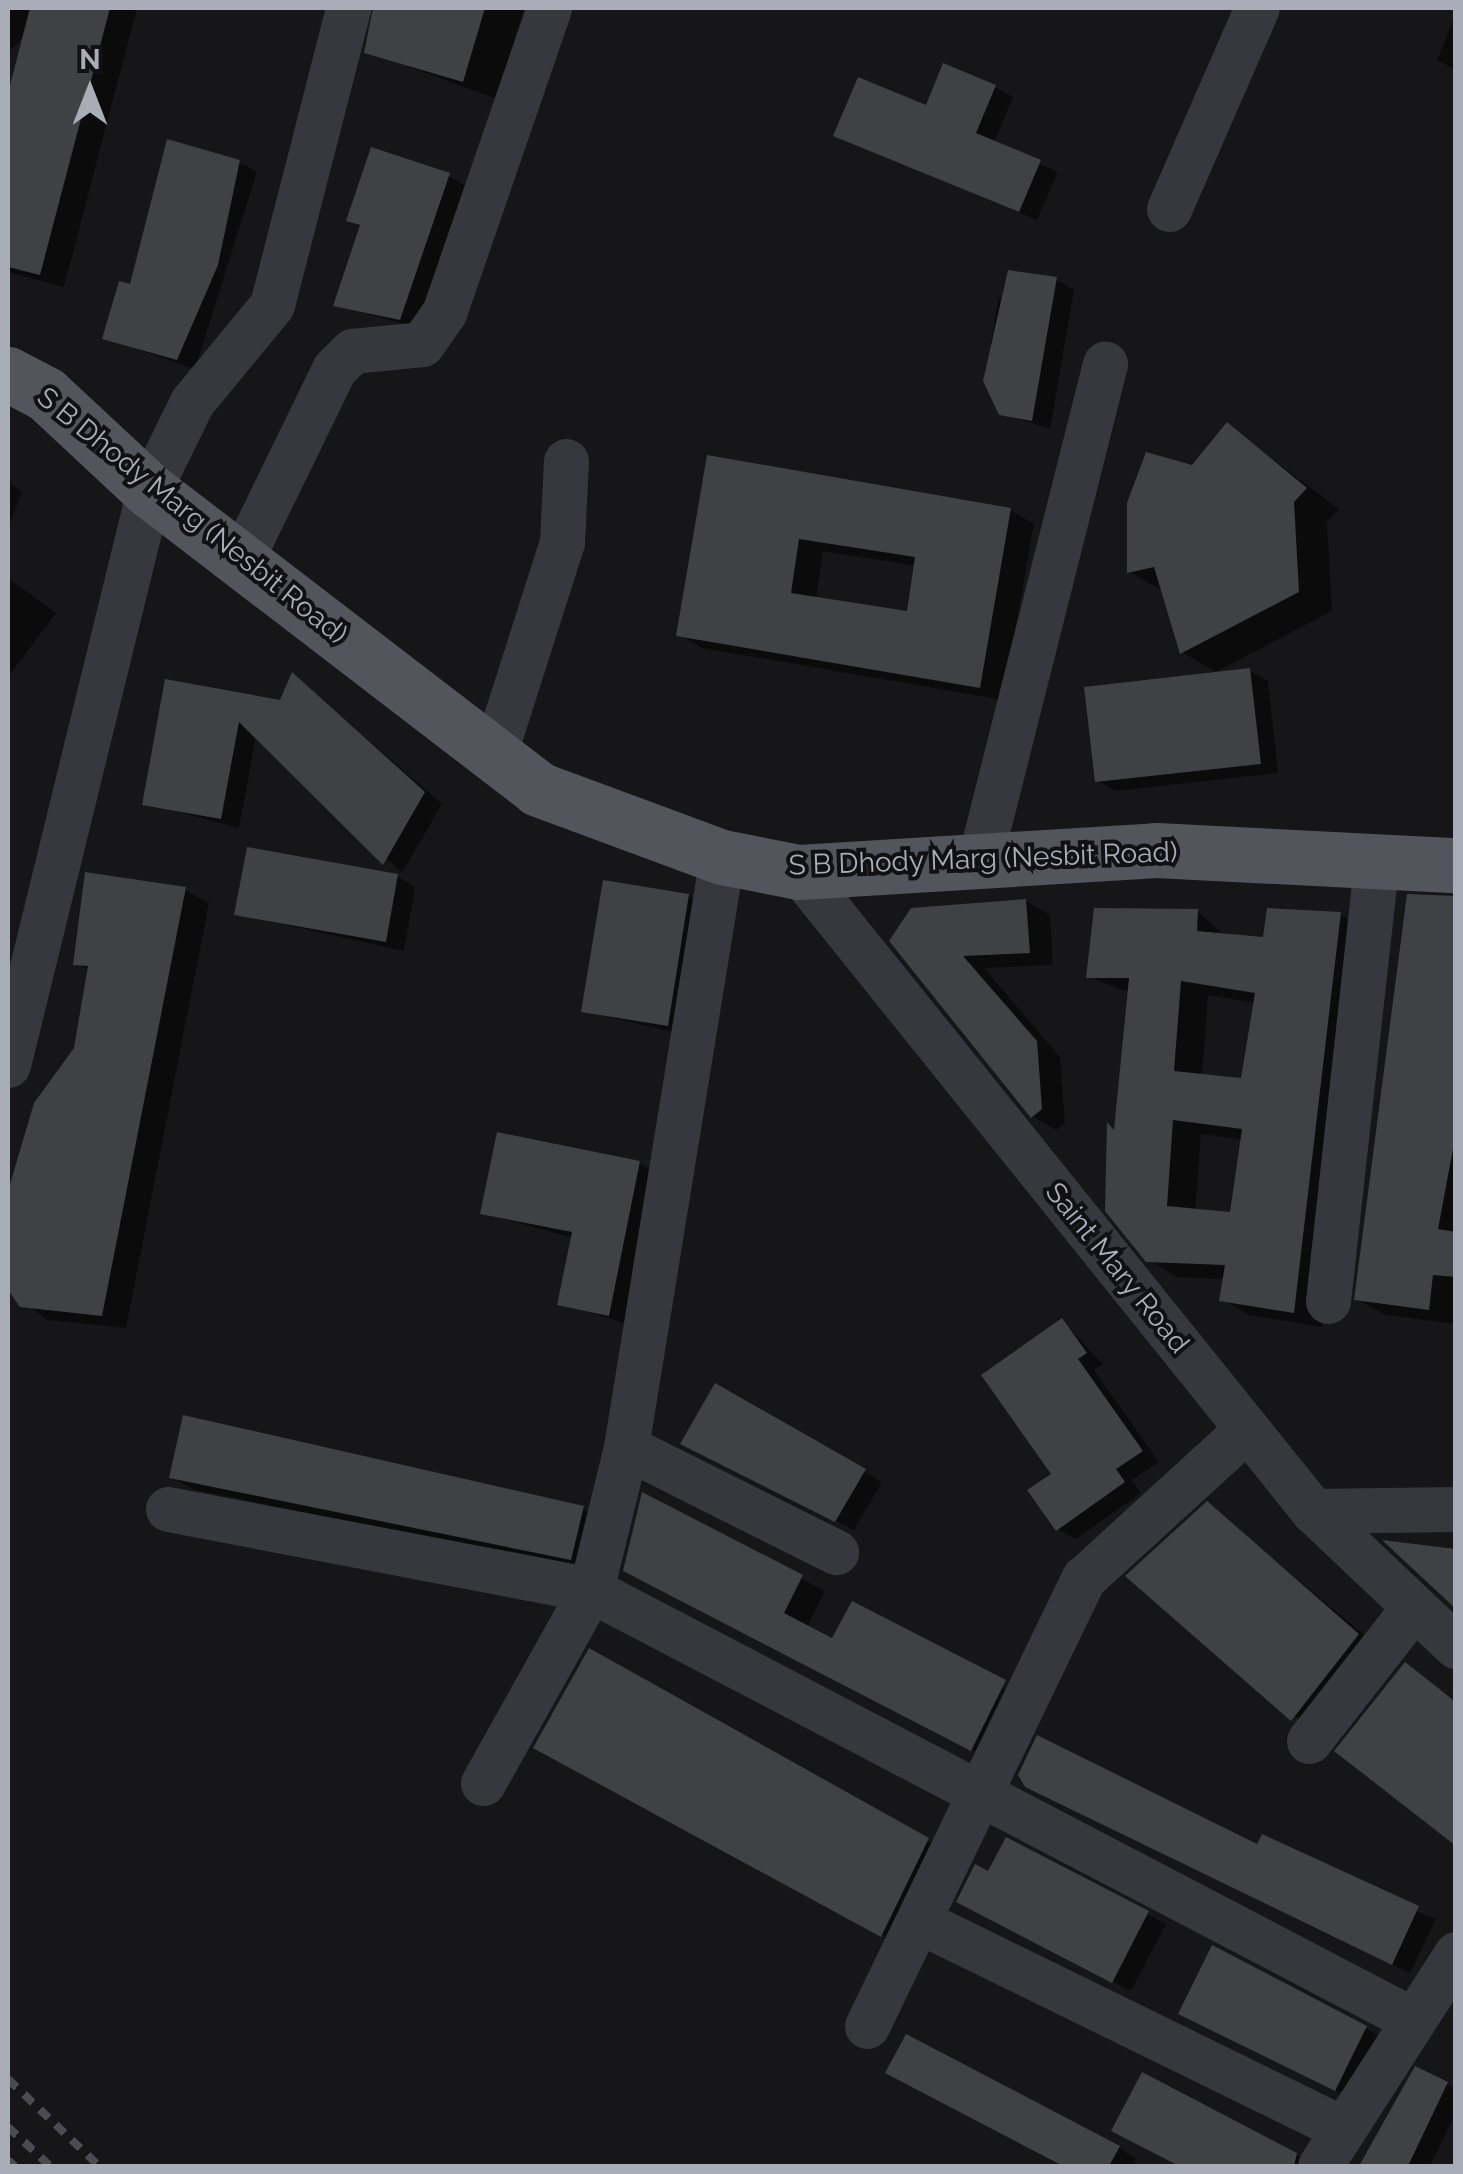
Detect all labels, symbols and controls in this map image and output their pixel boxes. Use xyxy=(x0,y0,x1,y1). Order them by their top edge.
north arrow xyxy=(40,40,140,140)
text: N xyxy=(79,43,101,76)
street label: S B Dhody Marg (Nesbit Road) xyxy=(30,380,354,652)
street label: S B Dhody Marg (Nesbit Road) xyxy=(788,835,1178,883)
street label: Saint Mary Road xyxy=(1038,1176,1196,1360)

